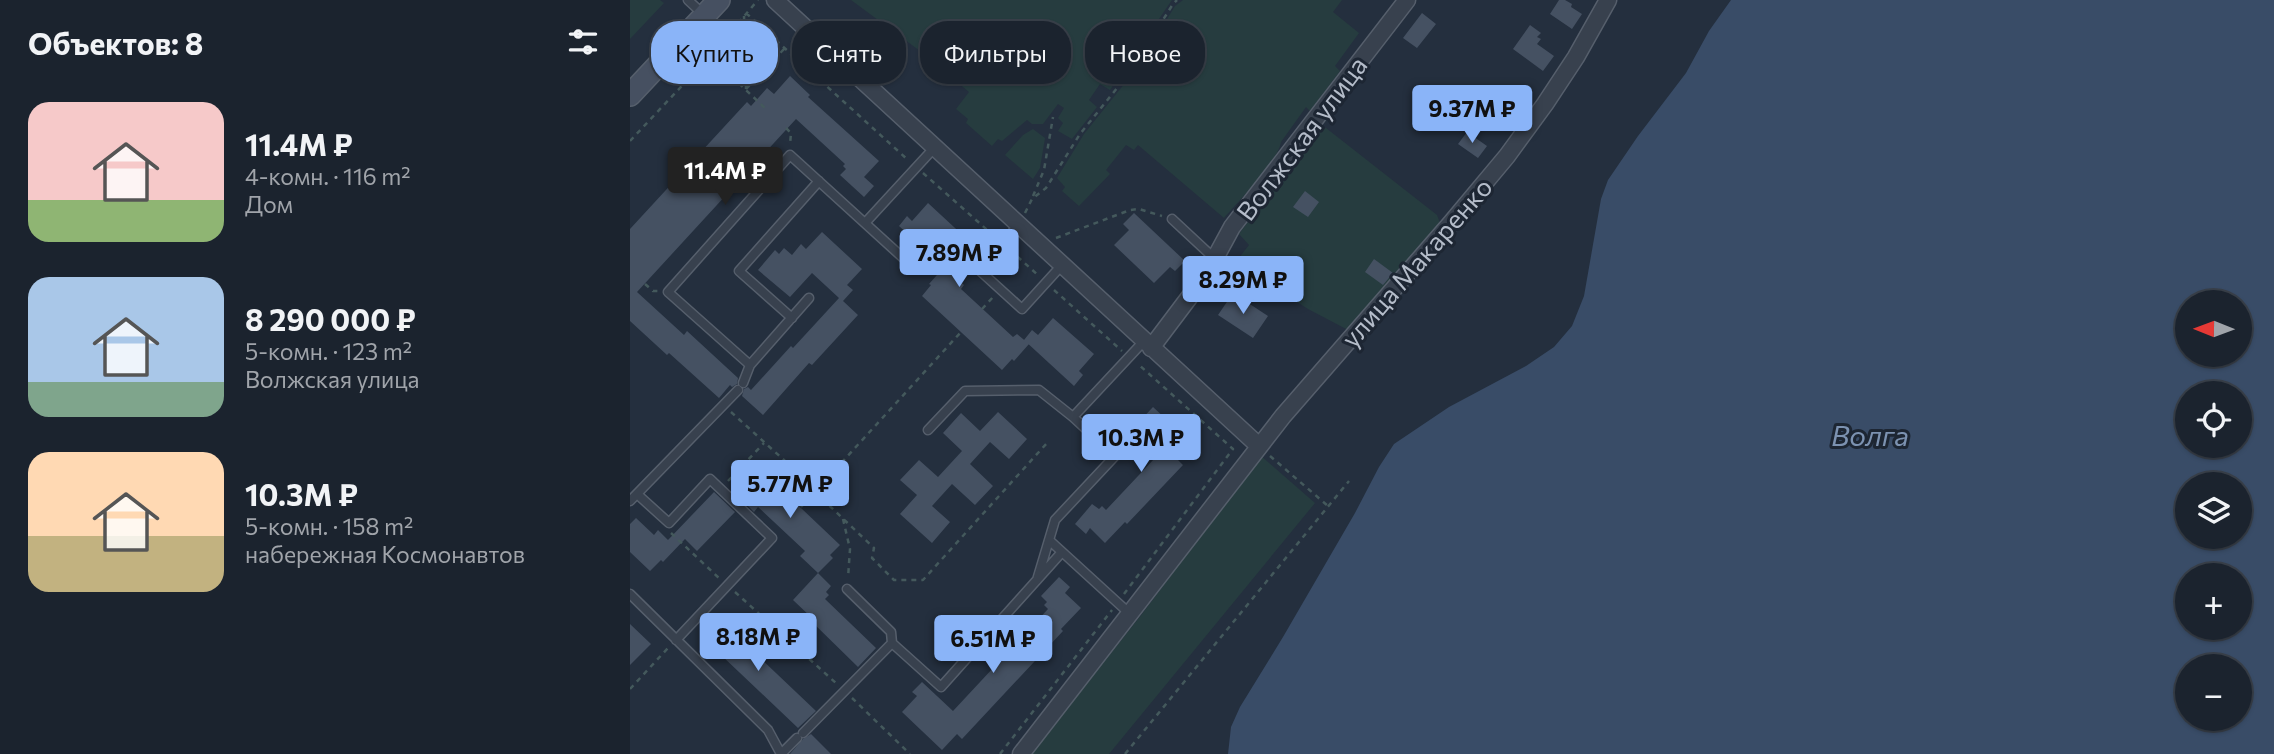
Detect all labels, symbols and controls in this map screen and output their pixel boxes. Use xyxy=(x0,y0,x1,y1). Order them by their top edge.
chip: Купить xyxy=(651,21,778,84)
chip: Снять xyxy=(792,21,906,84)
chip: Фильтры xyxy=(920,21,1071,84)
chip: Новое xyxy=(1085,21,1205,84)
icon: filters xyxy=(564,23,602,61)
text: Объектов: 8 xyxy=(28,24,203,61)
street label: Волжская улица xyxy=(1229,50,1373,226)
pin: 9.37M ₽ xyxy=(1407,86,1537,145)
text: 9.37M ₽ xyxy=(1428,94,1516,122)
text: 11.4M ₽ xyxy=(245,125,353,162)
icon: home xyxy=(84,130,168,214)
pin: 11.4M ₽ xyxy=(660,148,790,207)
text: 11.4M ₽ xyxy=(684,156,766,184)
text: 4-комн. · 116 m² xyxy=(245,162,410,190)
street label: улица Макаренко xyxy=(1334,171,1498,353)
text: Дом xyxy=(245,190,293,218)
pin: 7.89M ₽ xyxy=(894,230,1024,289)
text: 7.89M ₽ xyxy=(916,238,1002,266)
pin: 8.29M ₽ xyxy=(1178,256,1308,316)
text: 8.29M ₽ xyxy=(1199,265,1287,293)
north arrow xyxy=(2175,290,2252,368)
map controls xyxy=(2175,290,2252,731)
text: 8 290 000 ₽ xyxy=(245,300,416,337)
icon: home xyxy=(84,305,168,389)
text: 5-комн. · 123 m² xyxy=(245,337,412,365)
text: Волжская улица xyxy=(245,365,419,393)
button: locate xyxy=(2175,381,2252,458)
pin: 10.3M ₽ xyxy=(1076,414,1206,474)
water label: Волга xyxy=(1831,418,1909,452)
text: 10.3M ₽ xyxy=(1098,423,1184,451)
pin: 5.77M ₽ xyxy=(725,461,855,520)
text: 5.77M ₽ xyxy=(747,469,833,497)
button: layers xyxy=(2175,472,2252,549)
text: 10.3M ₽ xyxy=(245,475,358,512)
icon: home xyxy=(84,480,168,564)
text: 5-комн. · 158 m² xyxy=(245,512,413,540)
text: набережная Космонавтов xyxy=(245,540,525,568)
button: + xyxy=(2175,563,2252,640)
pin: 8.18M ₽ xyxy=(693,614,823,673)
pin: 6.51M ₽ xyxy=(928,616,1058,675)
text: 8.18M ₽ xyxy=(716,622,800,650)
text: 6.51M ₽ xyxy=(950,624,1036,652)
button: − xyxy=(2175,654,2252,731)

